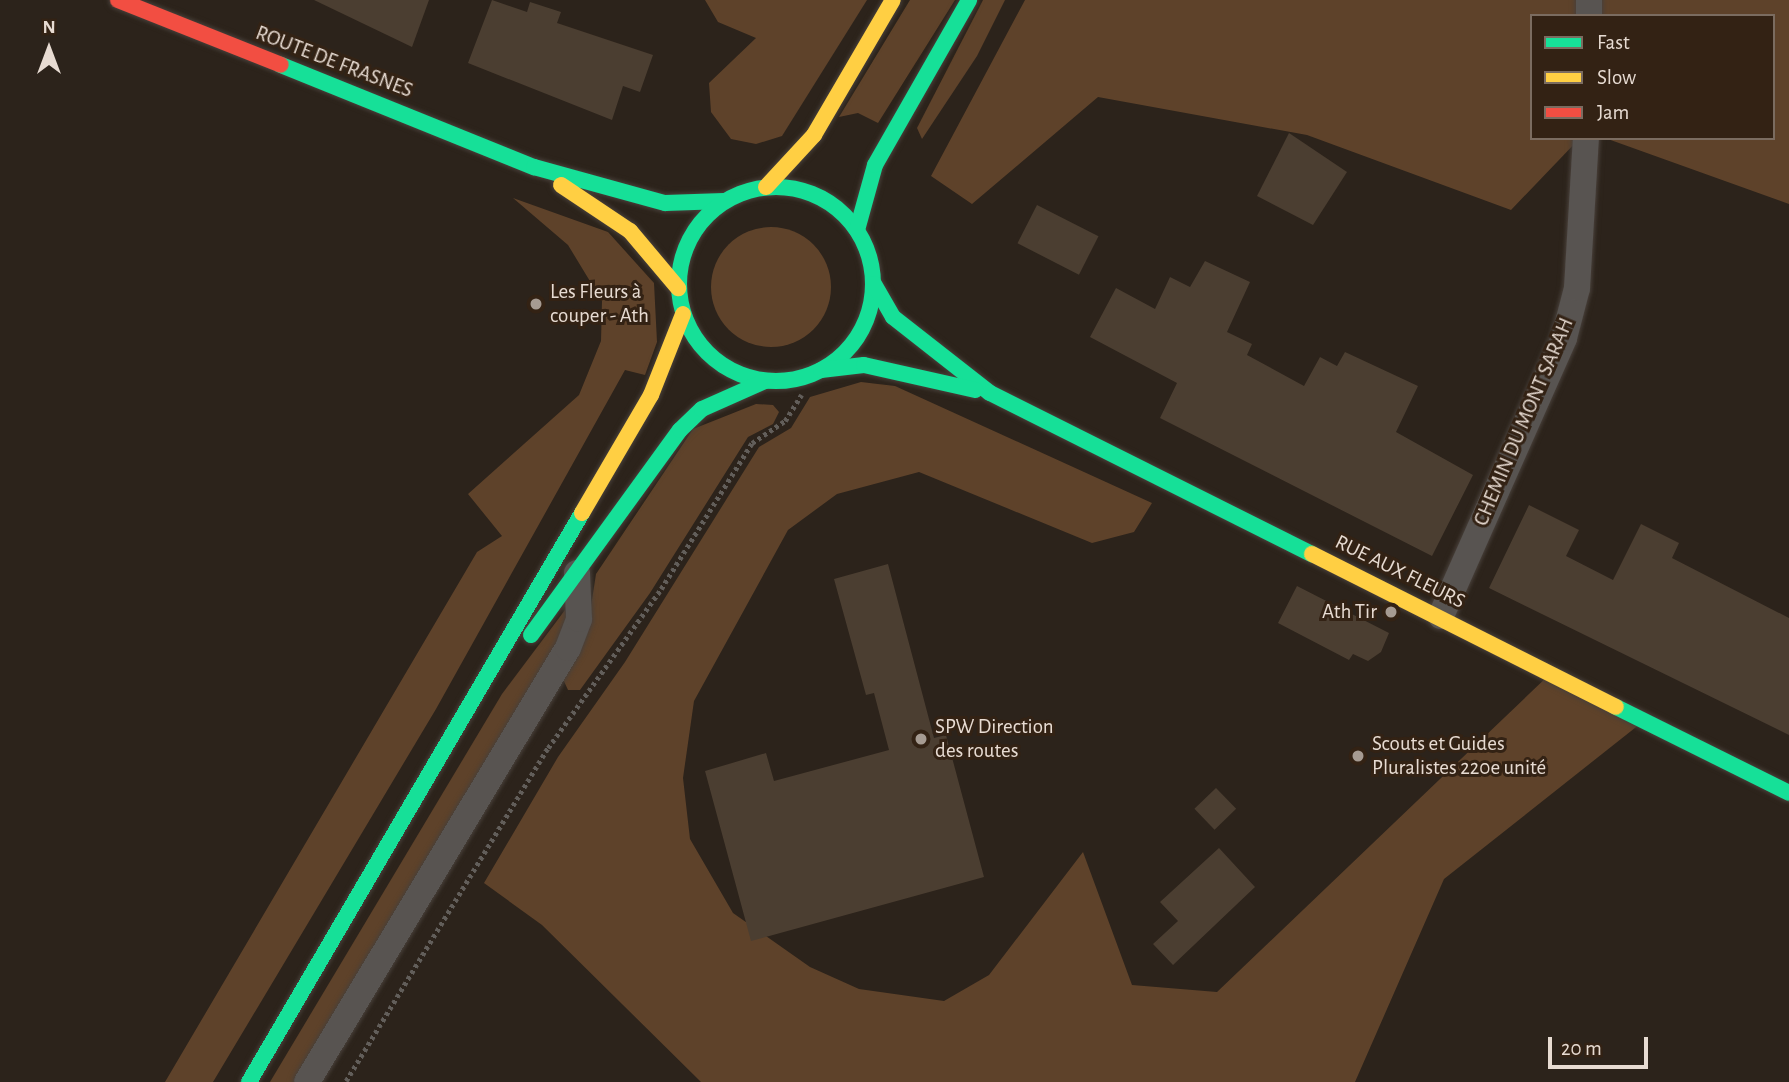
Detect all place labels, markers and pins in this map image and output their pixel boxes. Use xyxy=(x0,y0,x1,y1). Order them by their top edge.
place label: Les Fleurs à couper - Ath xyxy=(550,279,649,329)
marker: Les Fleurs à couper - Ath xyxy=(528,296,544,312)
place label: Ath Tir xyxy=(1322,599,1377,625)
marker: Ath Tir xyxy=(1383,604,1399,620)
place label: SPW Direction des routes xyxy=(935,714,1054,764)
marker: SPW Direction des routes xyxy=(913,731,929,747)
place label: Scouts et Guides Pluralistes 220e unité xyxy=(1372,731,1546,781)
marker: Scouts et Guides Pluralistes 220e unité xyxy=(1350,748,1366,764)

